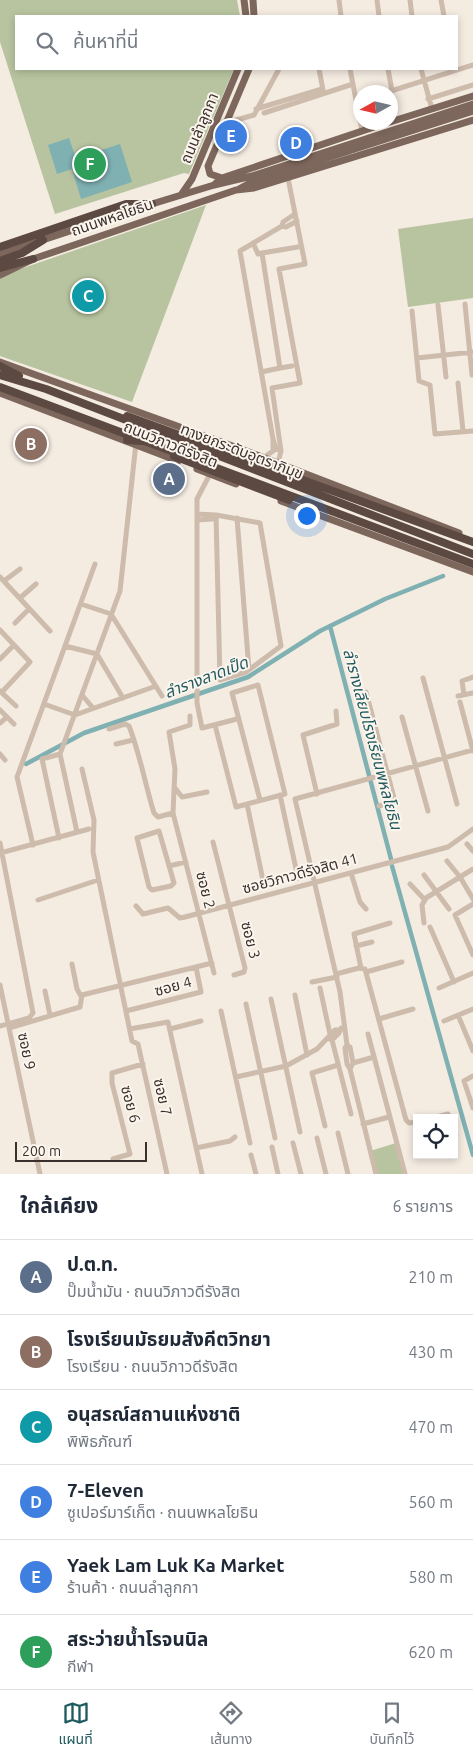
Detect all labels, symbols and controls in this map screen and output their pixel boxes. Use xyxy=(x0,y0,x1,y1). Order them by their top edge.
search box xyxy=(15,15,458,70)
icon: search xyxy=(33,29,61,57)
text: ค้นหาที่นี่ xyxy=(73,30,138,52)
north arrow xyxy=(353,85,398,130)
street label: ถนนลำลูกกา xyxy=(177,90,222,166)
pin: E xyxy=(215,117,247,155)
pin: D xyxy=(280,124,312,162)
pin: F xyxy=(74,145,106,183)
street label: ถนนพหลโยธิน xyxy=(69,195,155,239)
pin: C xyxy=(72,277,104,315)
street label: ถนนวิภาวดีรังสิต xyxy=(121,417,221,471)
street label: ทางยกระดับอุตราภิมุข xyxy=(178,420,306,483)
pin: B xyxy=(15,425,47,463)
pin: A xyxy=(153,460,185,498)
your location xyxy=(294,503,320,529)
water label: ลำรางเลียบโรงเรียนพหลโยธิน xyxy=(340,647,406,832)
water label: ลำรางลาดเป็ด xyxy=(162,652,251,701)
street label: ซอยวิภาวดีรังสิต 41 xyxy=(240,849,360,897)
street label: ซอย 2 xyxy=(193,870,219,910)
street label: ซอย 3 xyxy=(238,920,264,960)
street label: ซอย 4 xyxy=(153,973,193,999)
street label: ซอย 9 xyxy=(15,1031,39,1071)
street label: ซอย 7 xyxy=(150,1077,176,1117)
street label: ซอย 6 xyxy=(118,1084,144,1124)
map controls xyxy=(413,1114,458,1159)
button: locate xyxy=(413,1114,458,1159)
scale bar xyxy=(15,1139,148,1162)
text: 200 m xyxy=(22,1143,61,1159)
text: ใกล้เคียง xyxy=(20,1193,98,1217)
text: 6 รายการ xyxy=(393,1197,453,1215)
text: ป.ต.ท. xyxy=(67,1253,118,1275)
text: A xyxy=(30,1268,42,1286)
text: 210 m xyxy=(408,1268,453,1286)
text: ปั๊มน้ำมัน · ถนนวิภาวดีรังสิต xyxy=(67,1282,240,1300)
text: โรงเรียนมัธยมสังคีตวิทยา xyxy=(67,1328,271,1350)
text: B xyxy=(31,1343,41,1361)
text: 430 m xyxy=(408,1343,453,1361)
text: โรงเรียน · ถนนวิภาวดีรังสิต xyxy=(67,1357,238,1375)
text: อนุสรณ์สถานแห่งชาติ xyxy=(67,1403,240,1425)
text: C xyxy=(31,1418,41,1436)
text: 470 m xyxy=(408,1418,453,1436)
text: พิพิธภัณฑ์ xyxy=(67,1432,132,1450)
text: 7-Eleven xyxy=(67,1479,144,1501)
text: D xyxy=(30,1493,42,1511)
text: 560 m xyxy=(408,1493,453,1511)
text: ซูเปอร์มาร์เก็ต · ถนนพหลโยธิน xyxy=(67,1503,258,1521)
text: Yaek Lam Luk Ka Market xyxy=(67,1554,285,1576)
text: E xyxy=(31,1568,41,1586)
text: 580 m xyxy=(408,1568,453,1586)
text: ร้านค้า · ถนนลำลูกกา xyxy=(67,1578,198,1596)
text: สระว่ายน้ำโรจนนิล xyxy=(67,1628,208,1650)
text: F xyxy=(32,1643,41,1661)
text: 620 m xyxy=(408,1643,453,1661)
text: กีฬา xyxy=(67,1657,94,1675)
tab: แผนที่ xyxy=(59,1699,93,1750)
tab: เส้นทาง xyxy=(210,1699,252,1750)
tab: บันทึกไว้ xyxy=(369,1699,414,1750)

